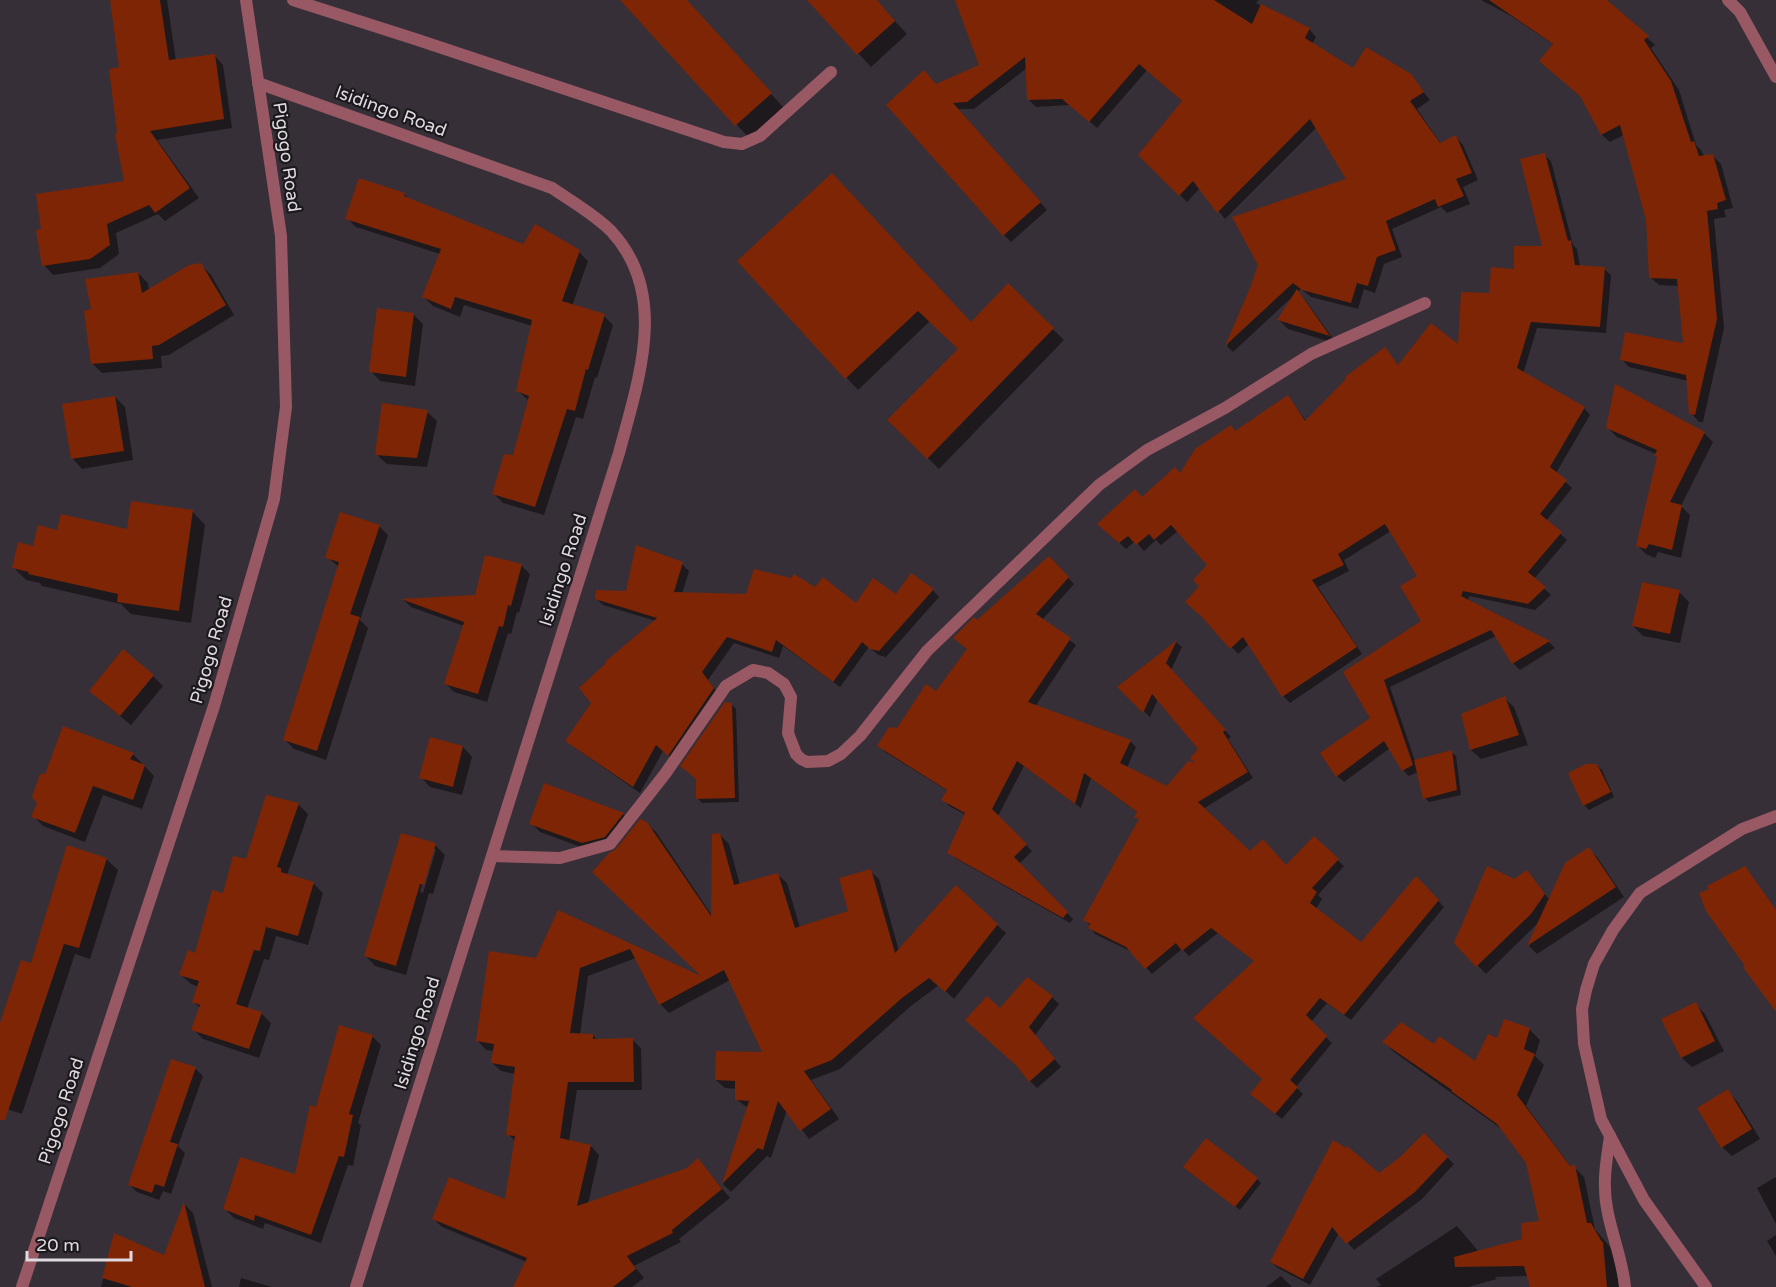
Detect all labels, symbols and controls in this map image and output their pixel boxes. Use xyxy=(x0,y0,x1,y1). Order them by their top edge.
street label: Isidingo Road xyxy=(332,81,450,141)
street label: Pigogo Road xyxy=(268,101,306,213)
street label: Isidingo Road xyxy=(534,511,592,629)
street label: Pigogo Road xyxy=(185,594,237,706)
street label: Isidingo Road xyxy=(389,974,445,1092)
street label: Pigogo Road xyxy=(33,1055,89,1167)
scale bar xyxy=(27,1224,130,1262)
text: 20 m xyxy=(36,1234,80,1256)

